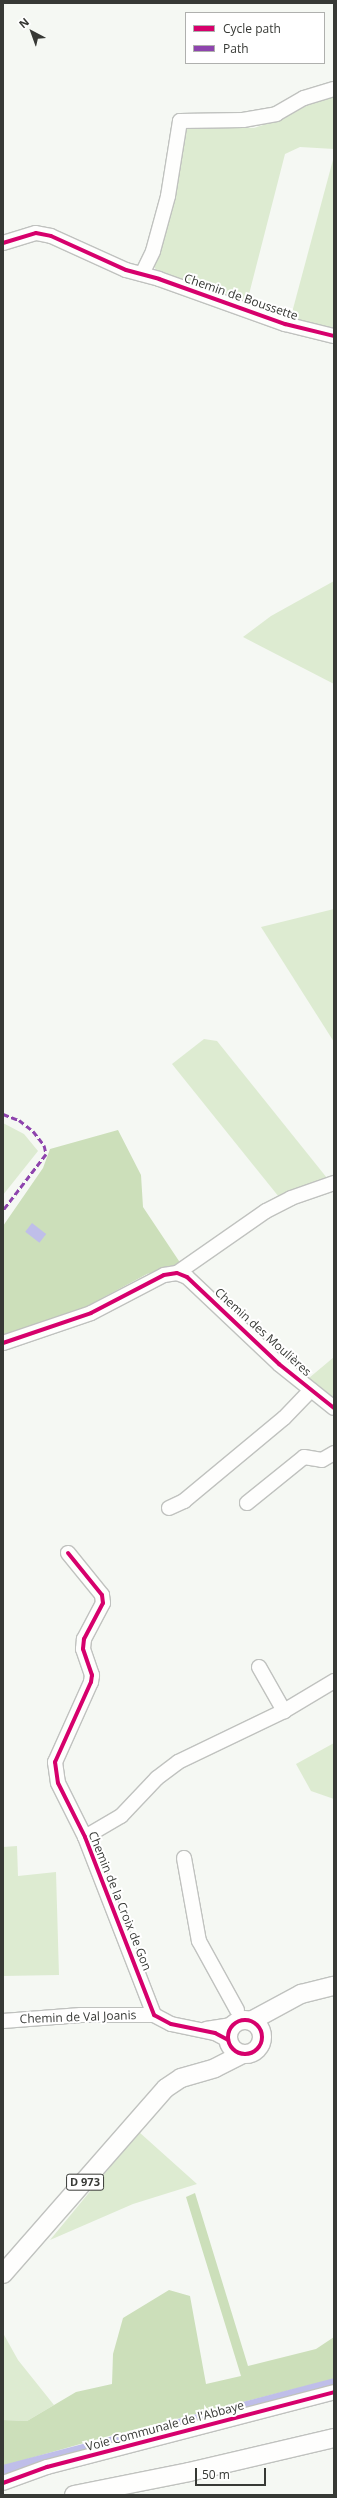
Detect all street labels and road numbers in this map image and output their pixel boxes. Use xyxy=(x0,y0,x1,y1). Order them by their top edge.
street label: Chemin de Boussette xyxy=(182,271,300,323)
street label: Chemin des Moulières xyxy=(212,1285,314,1379)
street label: Chemin de la Croix de Gon xyxy=(85,1829,155,1973)
street label: Chemin de Val Joanis xyxy=(19,2008,137,2026)
road number: D 973 xyxy=(66,2173,104,2191)
street label: Voie Communale de l'Abbaye xyxy=(84,2398,246,2454)

